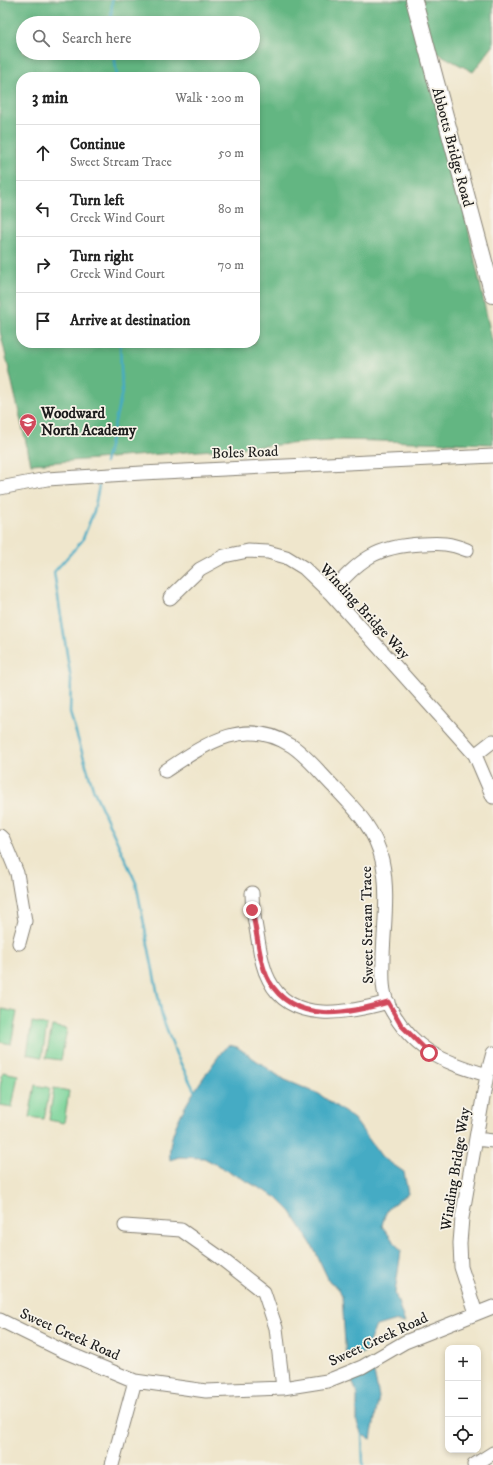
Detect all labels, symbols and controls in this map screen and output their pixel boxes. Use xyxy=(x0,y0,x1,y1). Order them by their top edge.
search box xyxy=(16,16,260,60)
icon: search xyxy=(30,27,52,49)
text: Search here xyxy=(62,29,131,48)
street label: Abbotts Bridge Road xyxy=(427,85,478,209)
text: 3 min xyxy=(32,87,68,109)
text: Walk · 200 m xyxy=(175,90,244,106)
text: Continue xyxy=(70,135,125,154)
icon: ahead xyxy=(32,142,54,164)
text: 50 m xyxy=(218,145,244,161)
text: Sweet Stream Trace xyxy=(70,154,172,170)
text: Turn left xyxy=(70,191,124,210)
icon: left xyxy=(32,198,54,220)
text: 80 m xyxy=(218,201,244,217)
text: Creek Wind Court xyxy=(70,210,165,226)
text: Turn right xyxy=(70,247,133,266)
icon: right xyxy=(32,254,54,276)
text: 70 m xyxy=(218,257,244,273)
text: Creek Wind Court xyxy=(70,266,165,282)
icon: arrive xyxy=(32,310,54,332)
text: Arrive at destination xyxy=(70,311,190,330)
place label: Woodward North Academy xyxy=(40,404,137,440)
school or university icon: Woodward North Academy xyxy=(18,412,38,437)
street label: Boles Road xyxy=(211,442,279,463)
street label: Winding Bridge Way xyxy=(315,559,415,664)
street label: Sweet Stream Trace xyxy=(357,866,378,984)
route end xyxy=(243,901,261,919)
route start xyxy=(420,1044,438,1062)
street label: Winding Bridge Way xyxy=(436,1105,475,1233)
street label: Sweet Creek Road xyxy=(17,1304,123,1365)
street label: Sweet Creek Road xyxy=(326,1308,431,1371)
map controls xyxy=(445,1345,481,1453)
button: + xyxy=(445,1345,481,1381)
button: − xyxy=(445,1381,481,1417)
button: locate xyxy=(445,1417,481,1453)

